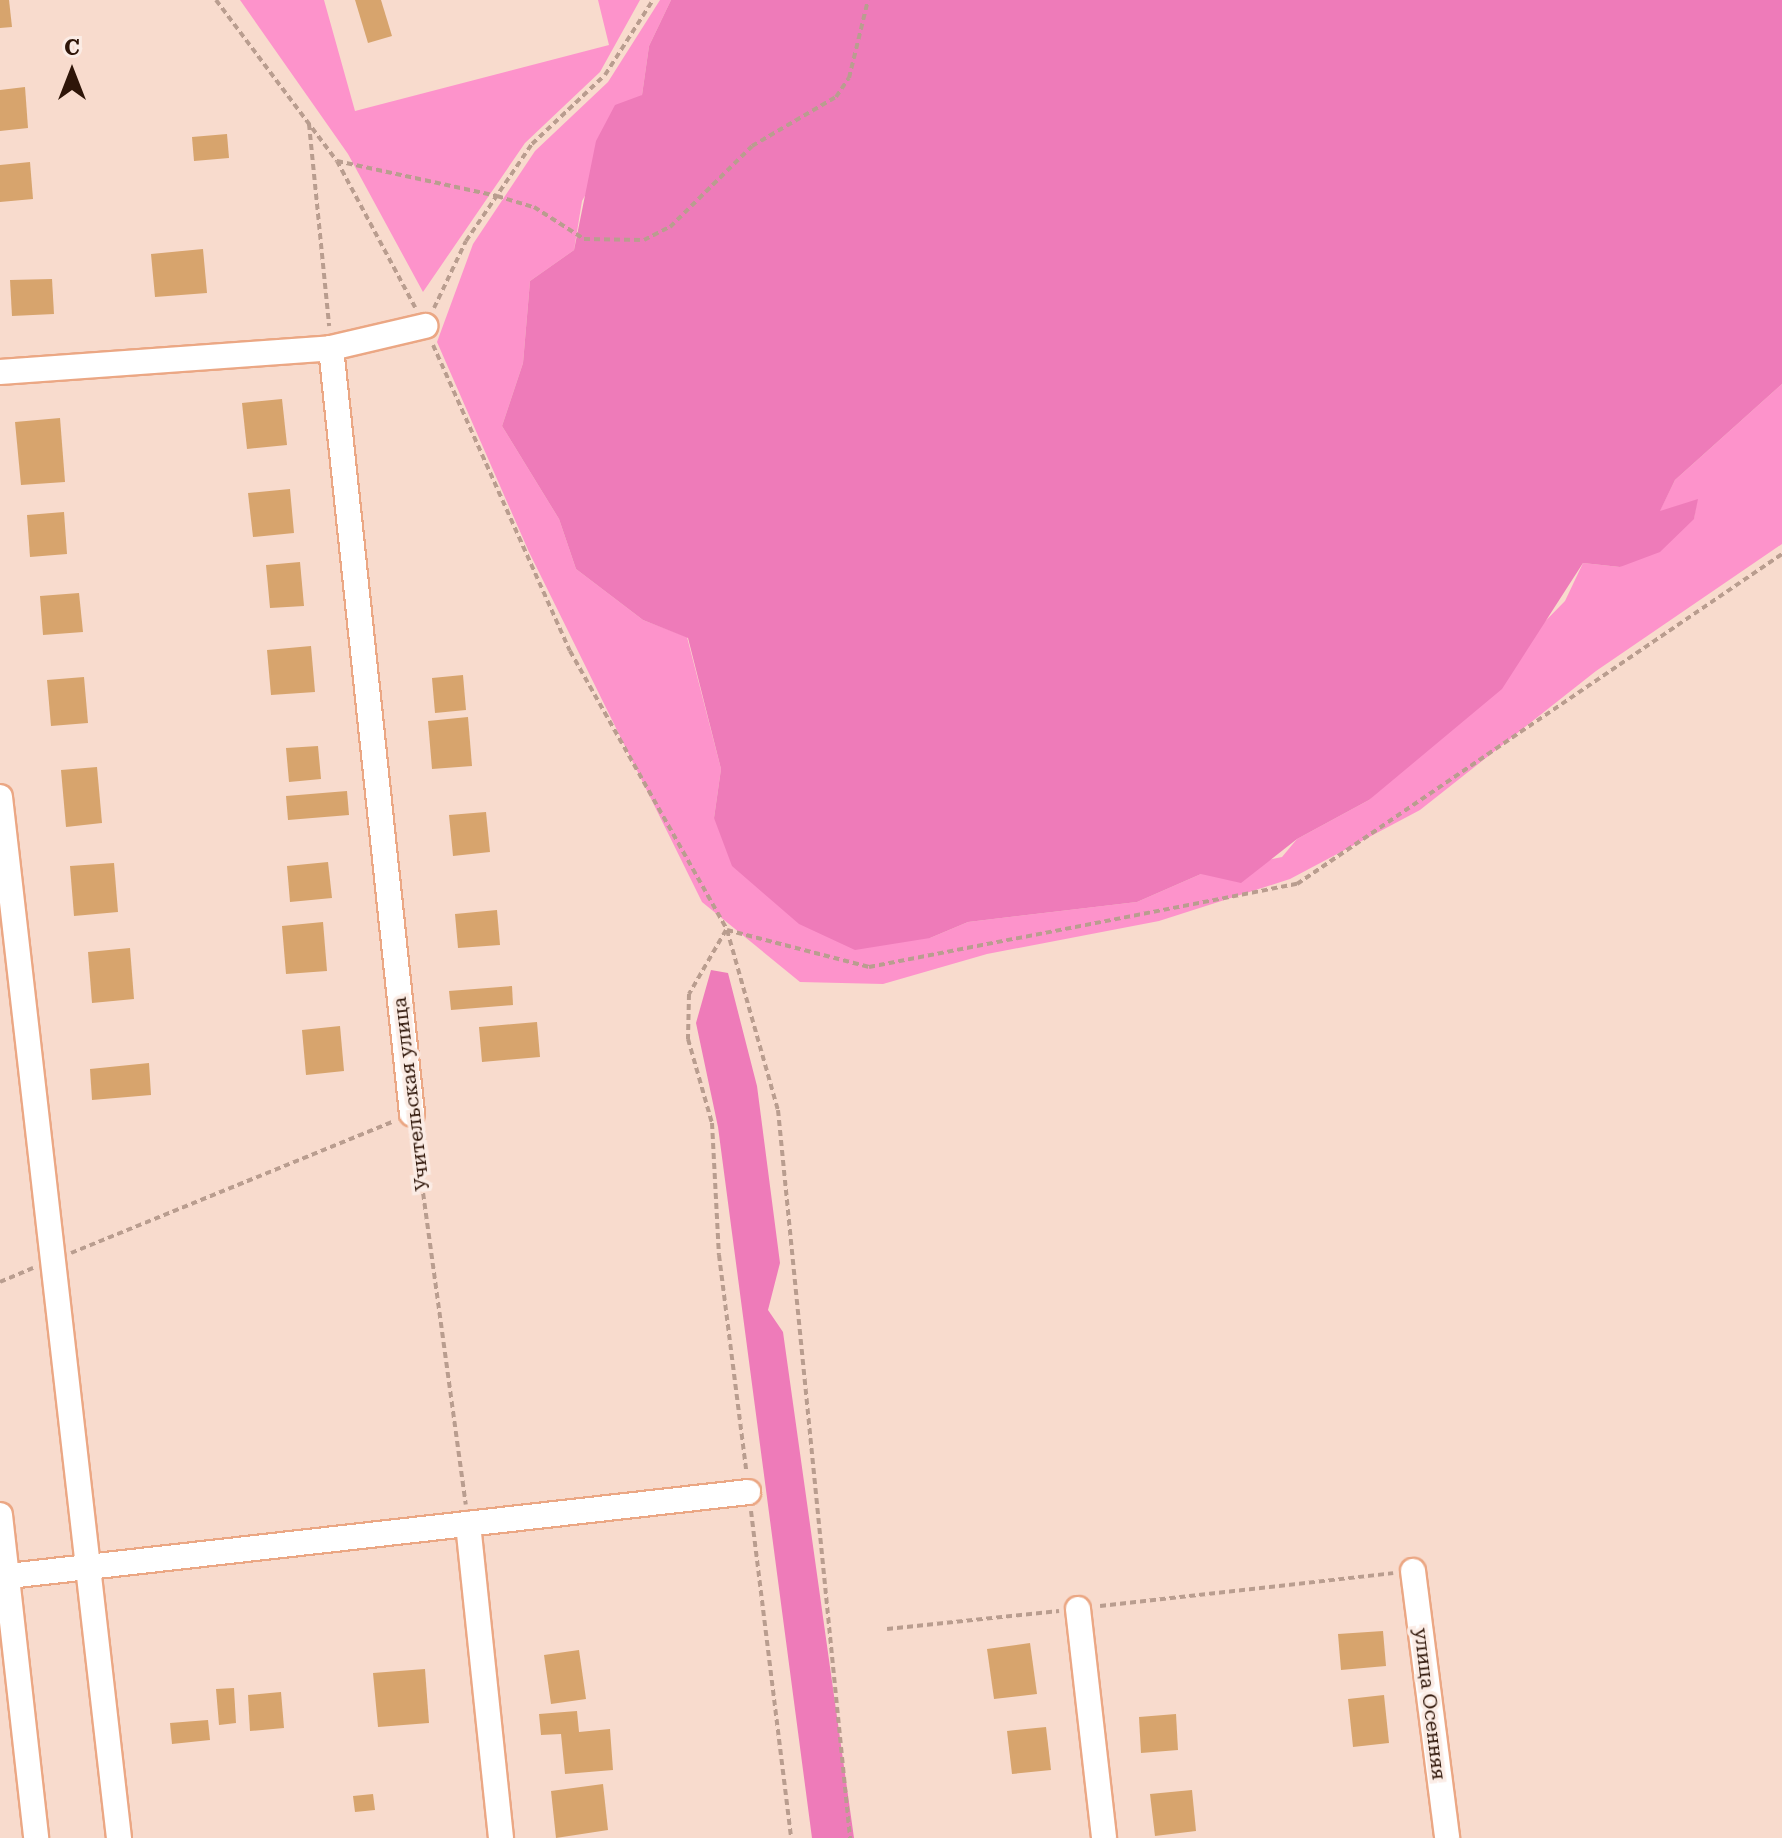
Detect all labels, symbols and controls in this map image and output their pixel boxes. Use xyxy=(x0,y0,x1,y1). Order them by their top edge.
north arrow xyxy=(32,32,112,112)
text: С xyxy=(64,35,80,60)
street label: Учительская улица xyxy=(387,996,435,1192)
street label: улица Осенняя xyxy=(1409,1627,1451,1781)

